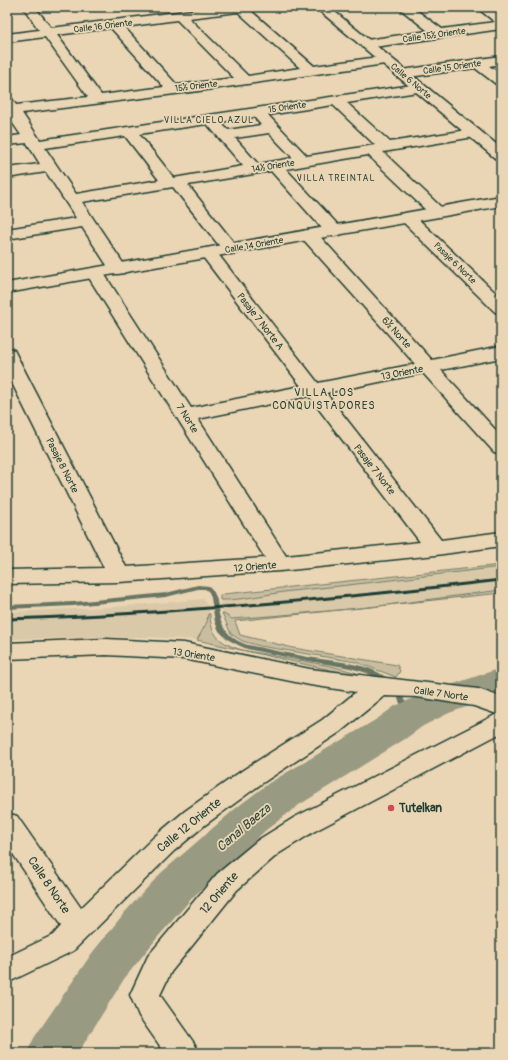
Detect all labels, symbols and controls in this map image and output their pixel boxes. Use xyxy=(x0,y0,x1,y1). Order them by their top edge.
street label: Calle 16 Oriente xyxy=(73,17,134,36)
street label: Calle 15½ Oriente xyxy=(402,26,467,45)
street label: Calle 15 Oriente xyxy=(422,58,482,77)
street label: Calle 6 Norte xyxy=(388,61,434,102)
street label: 15½ Oriente xyxy=(174,78,219,95)
street label: 15 Oriente xyxy=(267,99,307,116)
district label: VILLA CIELO AZUL xyxy=(164,115,254,126)
street label: 14½ Oriente xyxy=(251,158,296,175)
district label: VILLA TREINTAL xyxy=(296,173,376,184)
street label: Calle 14 Oriente xyxy=(224,235,285,256)
street label: Pasaje 6 Norte xyxy=(431,240,479,287)
street label: Pasaje 7 Norte A xyxy=(234,291,287,353)
street label: 6½ Norte xyxy=(379,315,413,351)
street label: 13 Oriente xyxy=(380,363,424,383)
district label: VILLA LOS CONQUISTADORES xyxy=(272,386,376,412)
street label: 7 Norte xyxy=(174,402,201,435)
street label: Pasaje 8 Norte xyxy=(43,436,81,495)
street label: Pasaje 7 Norte xyxy=(351,442,398,497)
street label: 12 Oriente xyxy=(233,559,277,575)
street label: 13 Oriente xyxy=(172,646,216,664)
street label: Calle 7 Norte xyxy=(413,684,469,704)
street label: Calle 12 Oriente xyxy=(154,795,225,856)
water label: Canal Baeza xyxy=(213,800,275,855)
place label: Tutelkan xyxy=(398,801,442,816)
marker: Tutelkan xyxy=(386,803,396,813)
street label: Calle 8 Norte xyxy=(24,854,73,917)
street label: 12 Oriente xyxy=(197,869,242,918)

